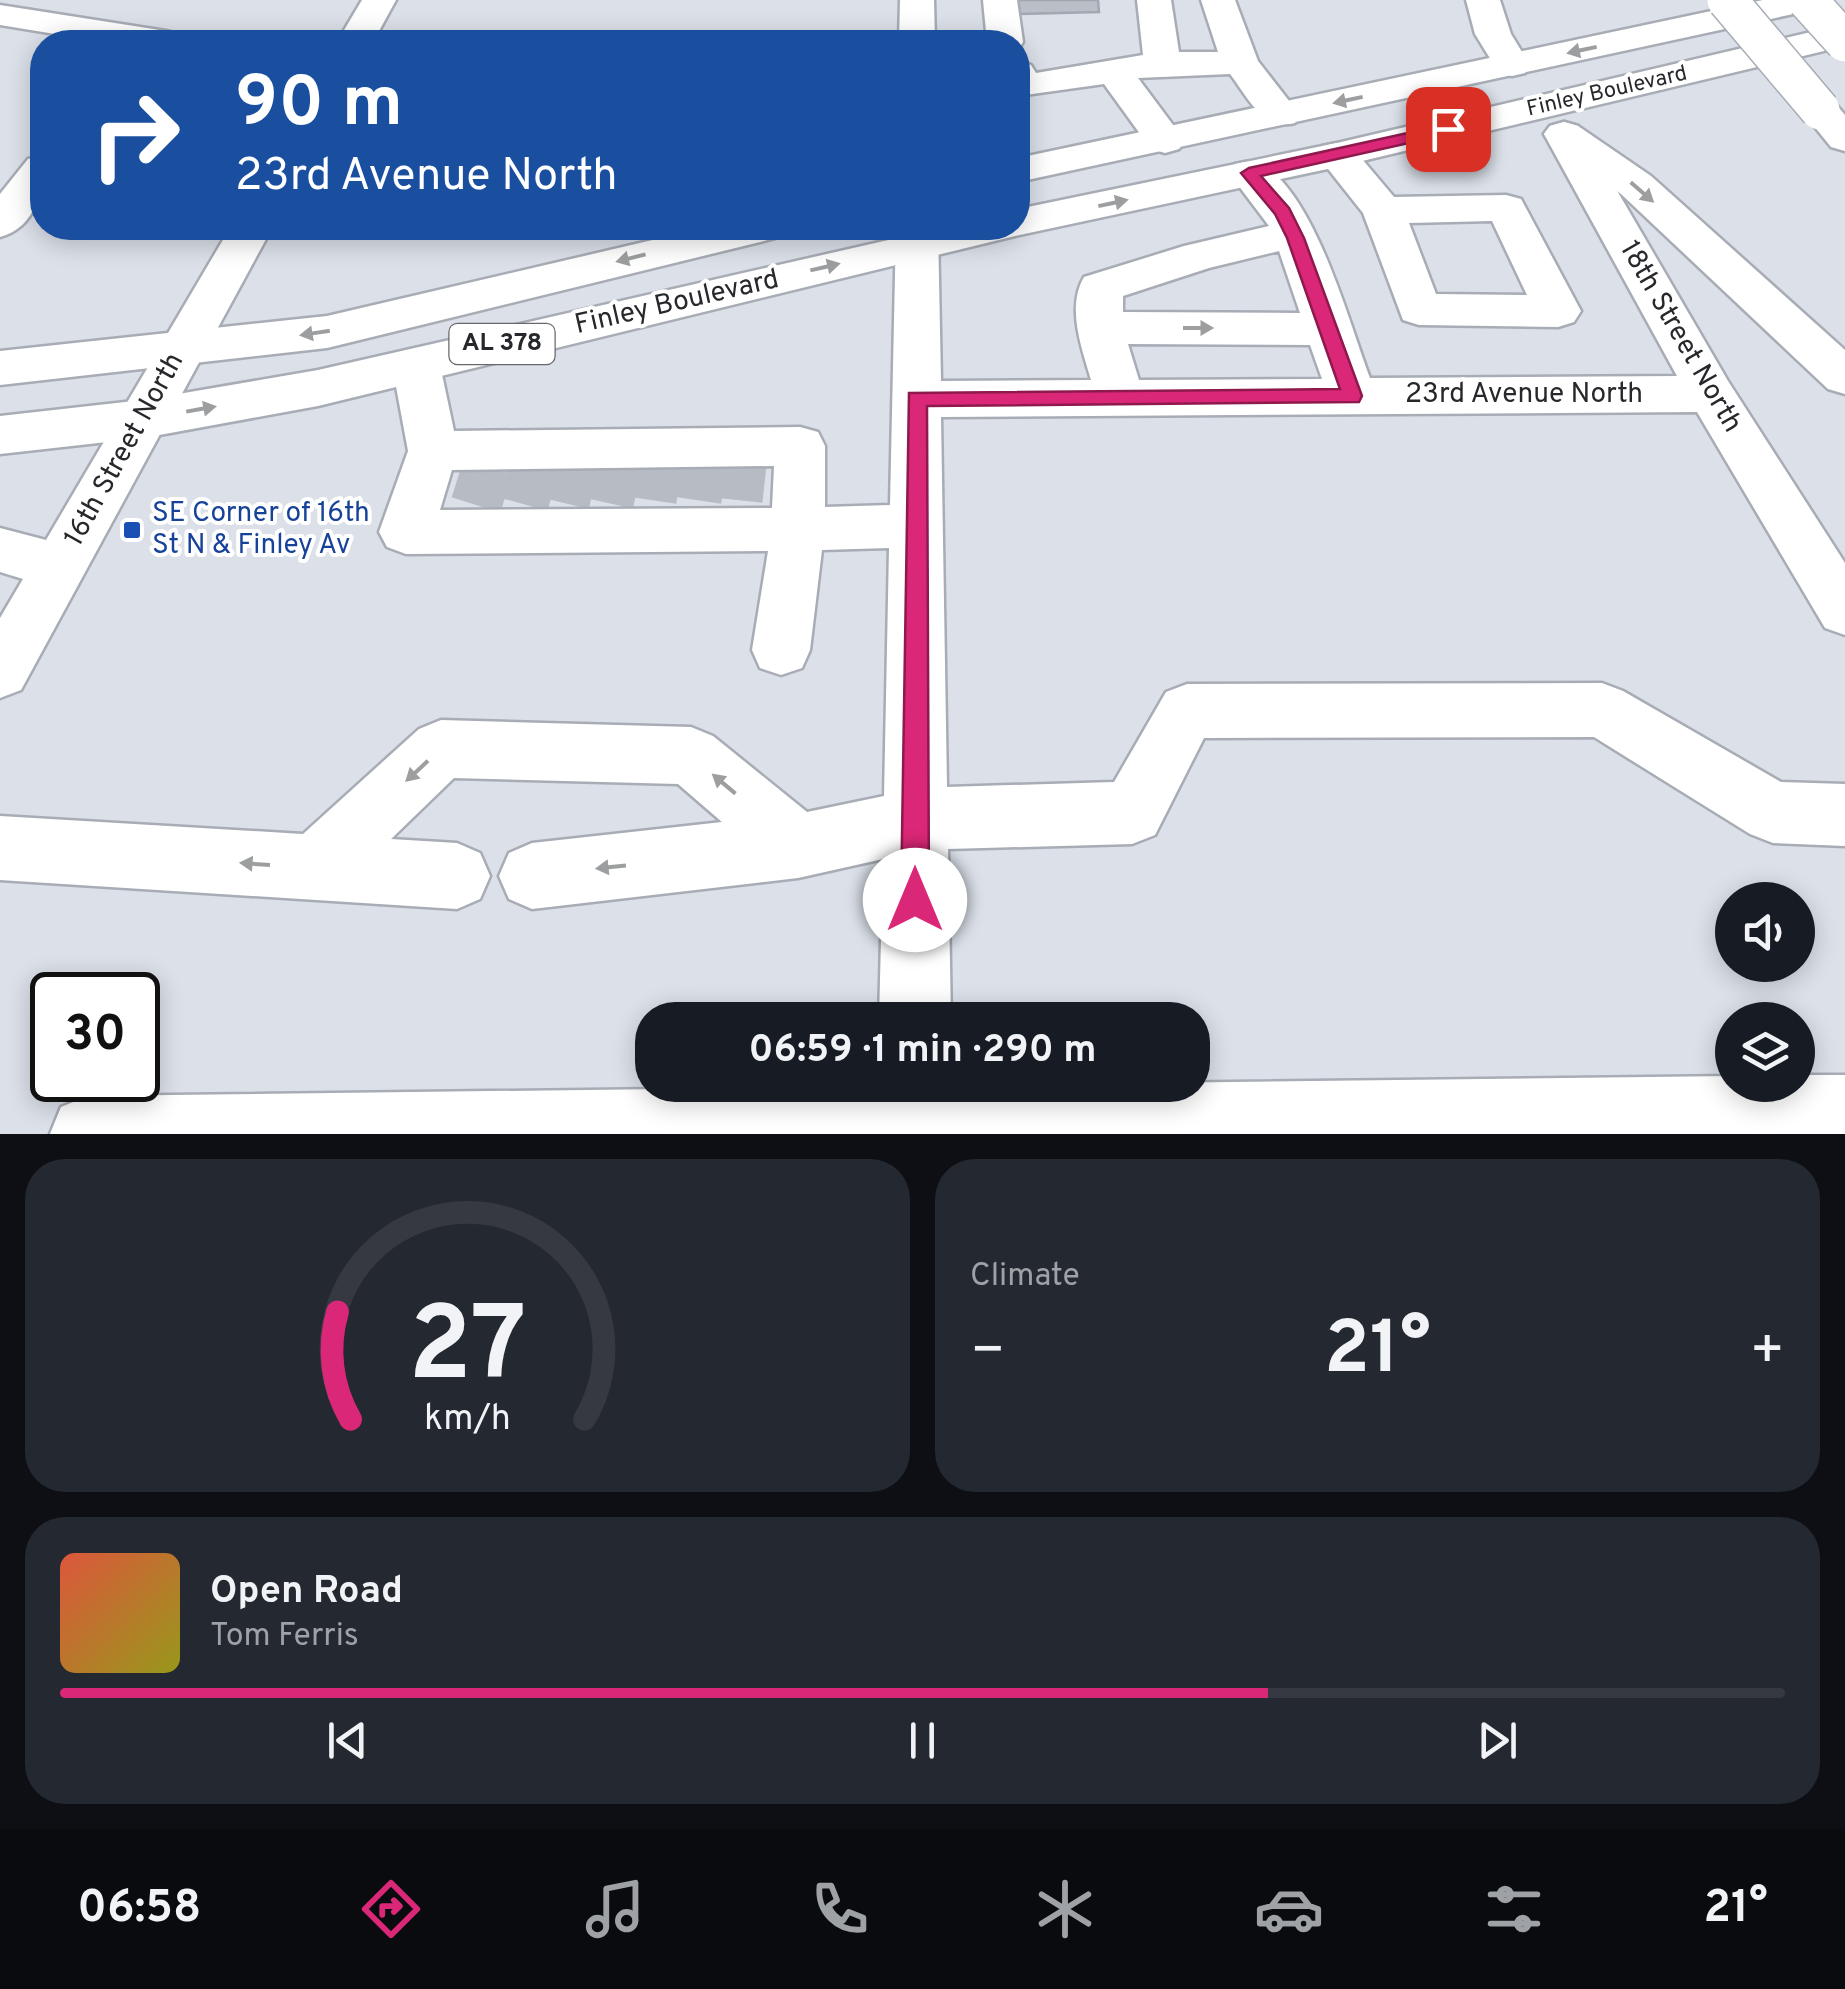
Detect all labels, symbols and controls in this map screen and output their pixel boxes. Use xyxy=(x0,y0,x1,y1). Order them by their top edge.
one-way arrow xyxy=(1566,42,1597,58)
street label: Finley Boulevard xyxy=(1524,60,1690,124)
text: 90 m xyxy=(235,62,403,151)
icon: right xyxy=(70,70,200,200)
pin xyxy=(1406,87,1491,172)
one-way arrow xyxy=(1332,93,1363,109)
icon: arrive xyxy=(1421,102,1476,157)
text: 23rd Avenue North xyxy=(235,149,618,206)
one-way arrow xyxy=(1630,181,1655,202)
one-way arrow xyxy=(1098,194,1129,210)
street label: 18th Street North xyxy=(1611,235,1749,439)
one-way arrow xyxy=(615,251,646,267)
one-way arrow xyxy=(810,259,841,274)
street label: Finley Boulevard xyxy=(571,262,783,344)
one-way arrow xyxy=(1182,320,1214,336)
road number: AL 378 xyxy=(450,324,554,364)
one-way arrow xyxy=(298,326,330,341)
street label: 16th Street North xyxy=(57,347,193,553)
street label: 23rd Avenue North xyxy=(1405,377,1643,413)
one-way arrow xyxy=(185,401,217,416)
place label: SE Corner of 16th St N & Finley Av xyxy=(152,496,370,564)
marker: SE Corner of 16th St N & Finley Av xyxy=(121,519,143,541)
one-way arrow xyxy=(406,759,430,782)
one-way arrow xyxy=(711,773,736,795)
position arrow xyxy=(863,848,967,952)
one-way arrow xyxy=(238,856,270,872)
one-way arrow xyxy=(595,859,627,875)
map controls xyxy=(1715,882,1815,1102)
button: sound xyxy=(1715,882,1815,982)
speed limit sign: 30 xyxy=(30,972,160,1102)
button: layers xyxy=(1715,1002,1815,1102)
text: 06:59 · 1 min · 290 m xyxy=(749,1027,1096,1076)
text: Climate xyxy=(970,1257,1080,1297)
text: 27 xyxy=(408,1285,527,1417)
text: 21° xyxy=(1324,1305,1431,1400)
text: − xyxy=(970,1318,1005,1388)
text: + xyxy=(1750,1318,1785,1388)
text: km/h xyxy=(424,1397,511,1443)
text: Open Road xyxy=(210,1568,403,1617)
text: Tom Ferris xyxy=(210,1617,359,1657)
icon: previous xyxy=(320,1713,375,1768)
icon: pause xyxy=(895,1713,950,1768)
icon: next xyxy=(1470,1713,1525,1768)
icon: directions xyxy=(356,1874,426,1944)
icon: music xyxy=(580,1874,650,1944)
icon: phone xyxy=(805,1874,875,1944)
icon: climate xyxy=(1030,1874,1100,1944)
icon: car xyxy=(1254,1874,1324,1944)
icon: filters xyxy=(1479,1874,1549,1944)
text: 06:58 xyxy=(77,1881,201,1938)
text: 21° xyxy=(1703,1881,1768,1938)

